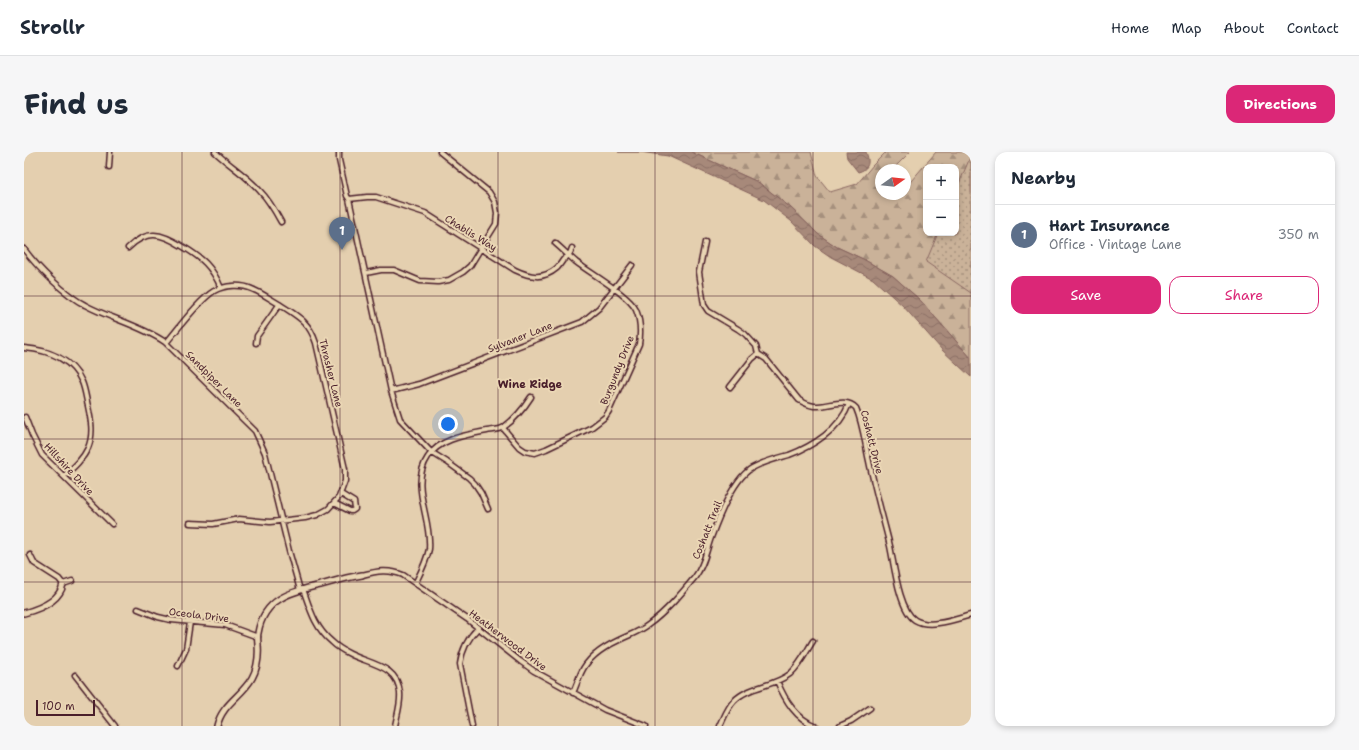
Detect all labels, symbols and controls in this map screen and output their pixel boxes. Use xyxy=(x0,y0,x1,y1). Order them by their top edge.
text: Strollr xyxy=(20,15,85,40)
text: Home xyxy=(1111,19,1150,37)
text: Map xyxy=(1172,19,1202,37)
text: About xyxy=(1224,19,1265,37)
text: Contact xyxy=(1287,19,1339,37)
text: Find us xyxy=(24,85,129,123)
button: Directions xyxy=(1226,85,1335,123)
north arrow xyxy=(875,164,911,200)
map controls xyxy=(923,164,959,236)
button: + xyxy=(923,164,959,200)
text: Nearby xyxy=(1011,167,1076,189)
button: − xyxy=(923,200,959,236)
street label: Chablis Way xyxy=(442,212,500,254)
text: Hart Insurance xyxy=(1049,216,1170,236)
pin: 1 xyxy=(329,217,355,250)
text: 1 xyxy=(1021,226,1027,243)
text: 350 m xyxy=(1278,226,1319,243)
text: Office · Vintage Lane xyxy=(1049,236,1182,253)
button: Save xyxy=(1011,276,1161,314)
button: Share xyxy=(1169,276,1319,314)
street label: Sylvaner Lane xyxy=(486,319,554,355)
street label: Burgundy Drive xyxy=(597,333,637,407)
street label: Thrasher Lane xyxy=(316,338,346,409)
street label: Sandpiper Lane xyxy=(183,348,245,410)
district label: Wine Ridge xyxy=(498,377,563,392)
street label: Coshatt Drive xyxy=(858,409,886,476)
your location xyxy=(438,414,458,434)
street label: Hillshire Drive xyxy=(41,440,97,498)
street label: Coshatt Trail xyxy=(689,499,725,561)
street label: Oceola Drive xyxy=(168,605,230,625)
street label: Heatherwood Drive xyxy=(466,606,550,674)
scale bar xyxy=(36,698,95,717)
text: 100 m xyxy=(42,699,75,714)

